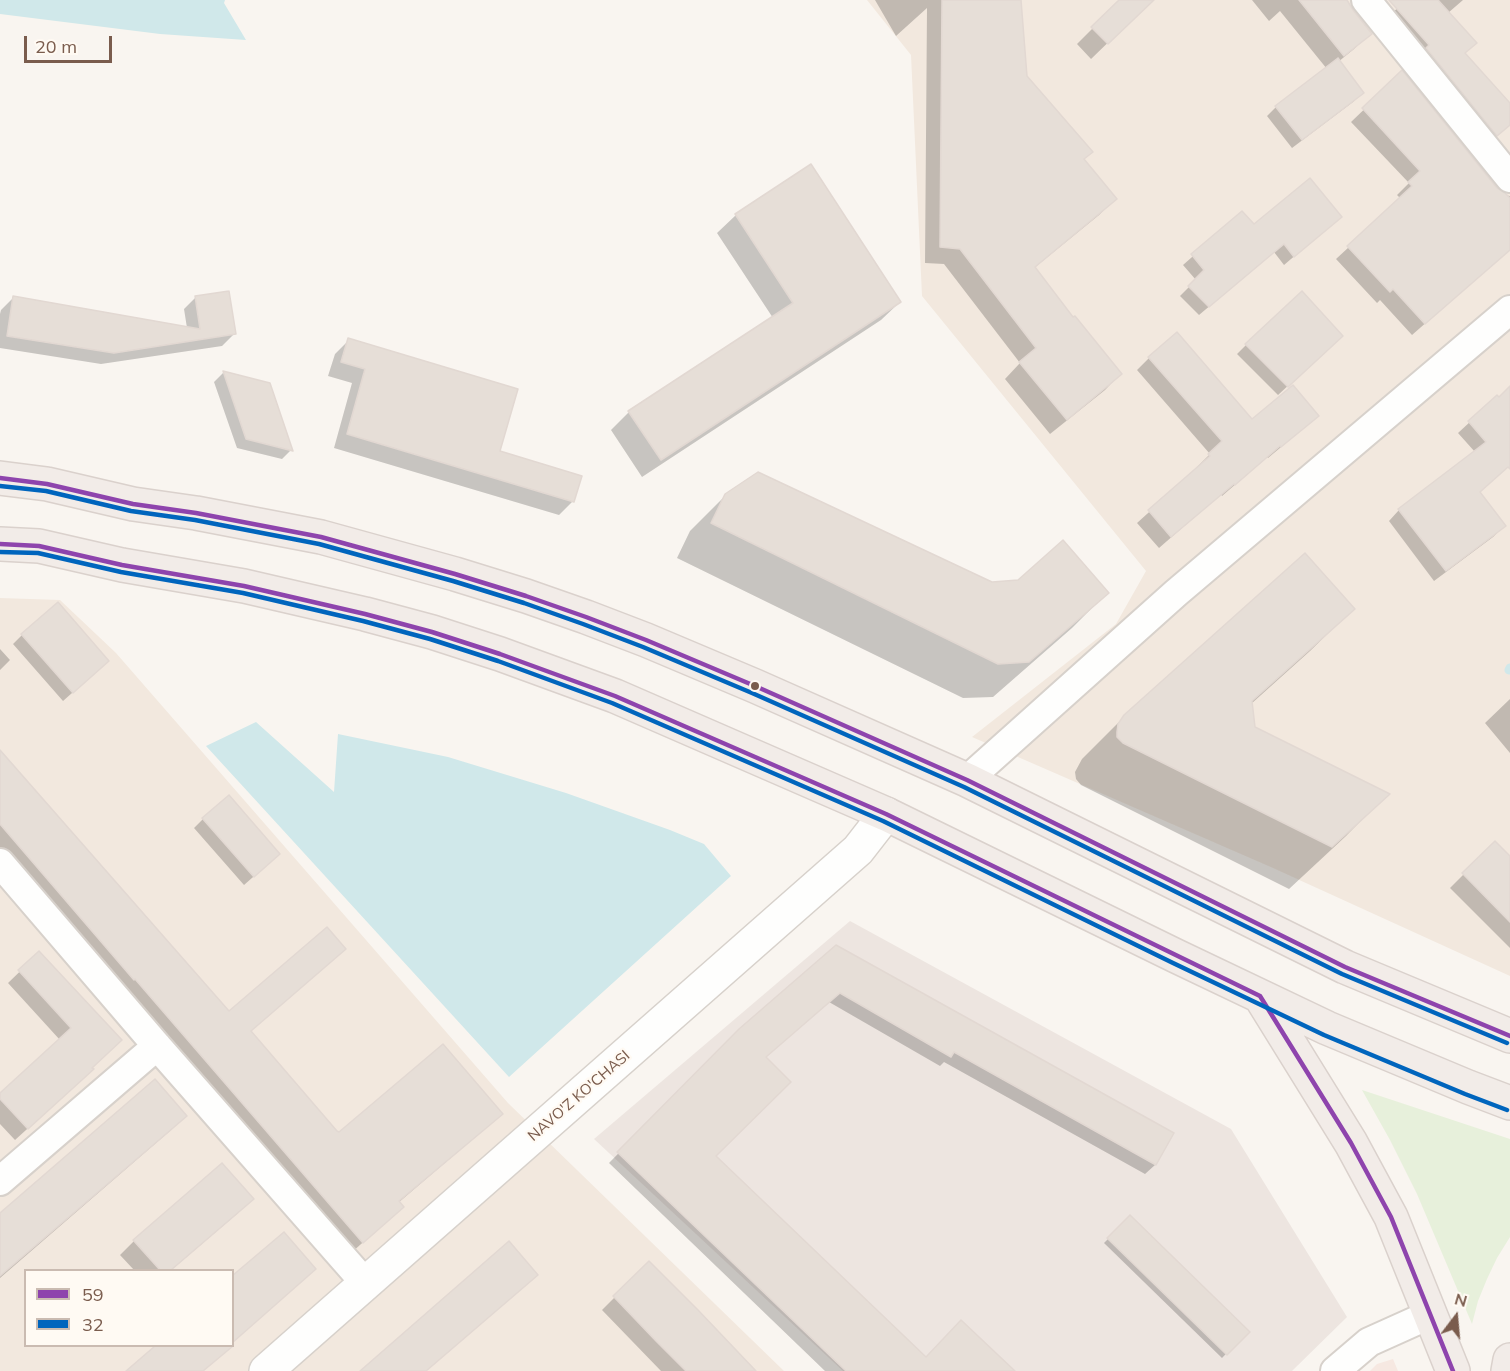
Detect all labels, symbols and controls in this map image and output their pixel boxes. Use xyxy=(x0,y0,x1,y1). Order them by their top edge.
scale bar xyxy=(27,24,116,62)
text: 20 m xyxy=(35,35,77,58)
unlabelled marker xyxy=(749,680,761,692)
street label: NAVO'Z KO'CHASI xyxy=(524,1047,634,1145)
legend xyxy=(24,1269,234,1347)
text: 59 xyxy=(82,1283,104,1306)
north arrow xyxy=(1426,1287,1486,1347)
text: N xyxy=(1452,1288,1470,1311)
text: 32 xyxy=(82,1313,104,1336)

